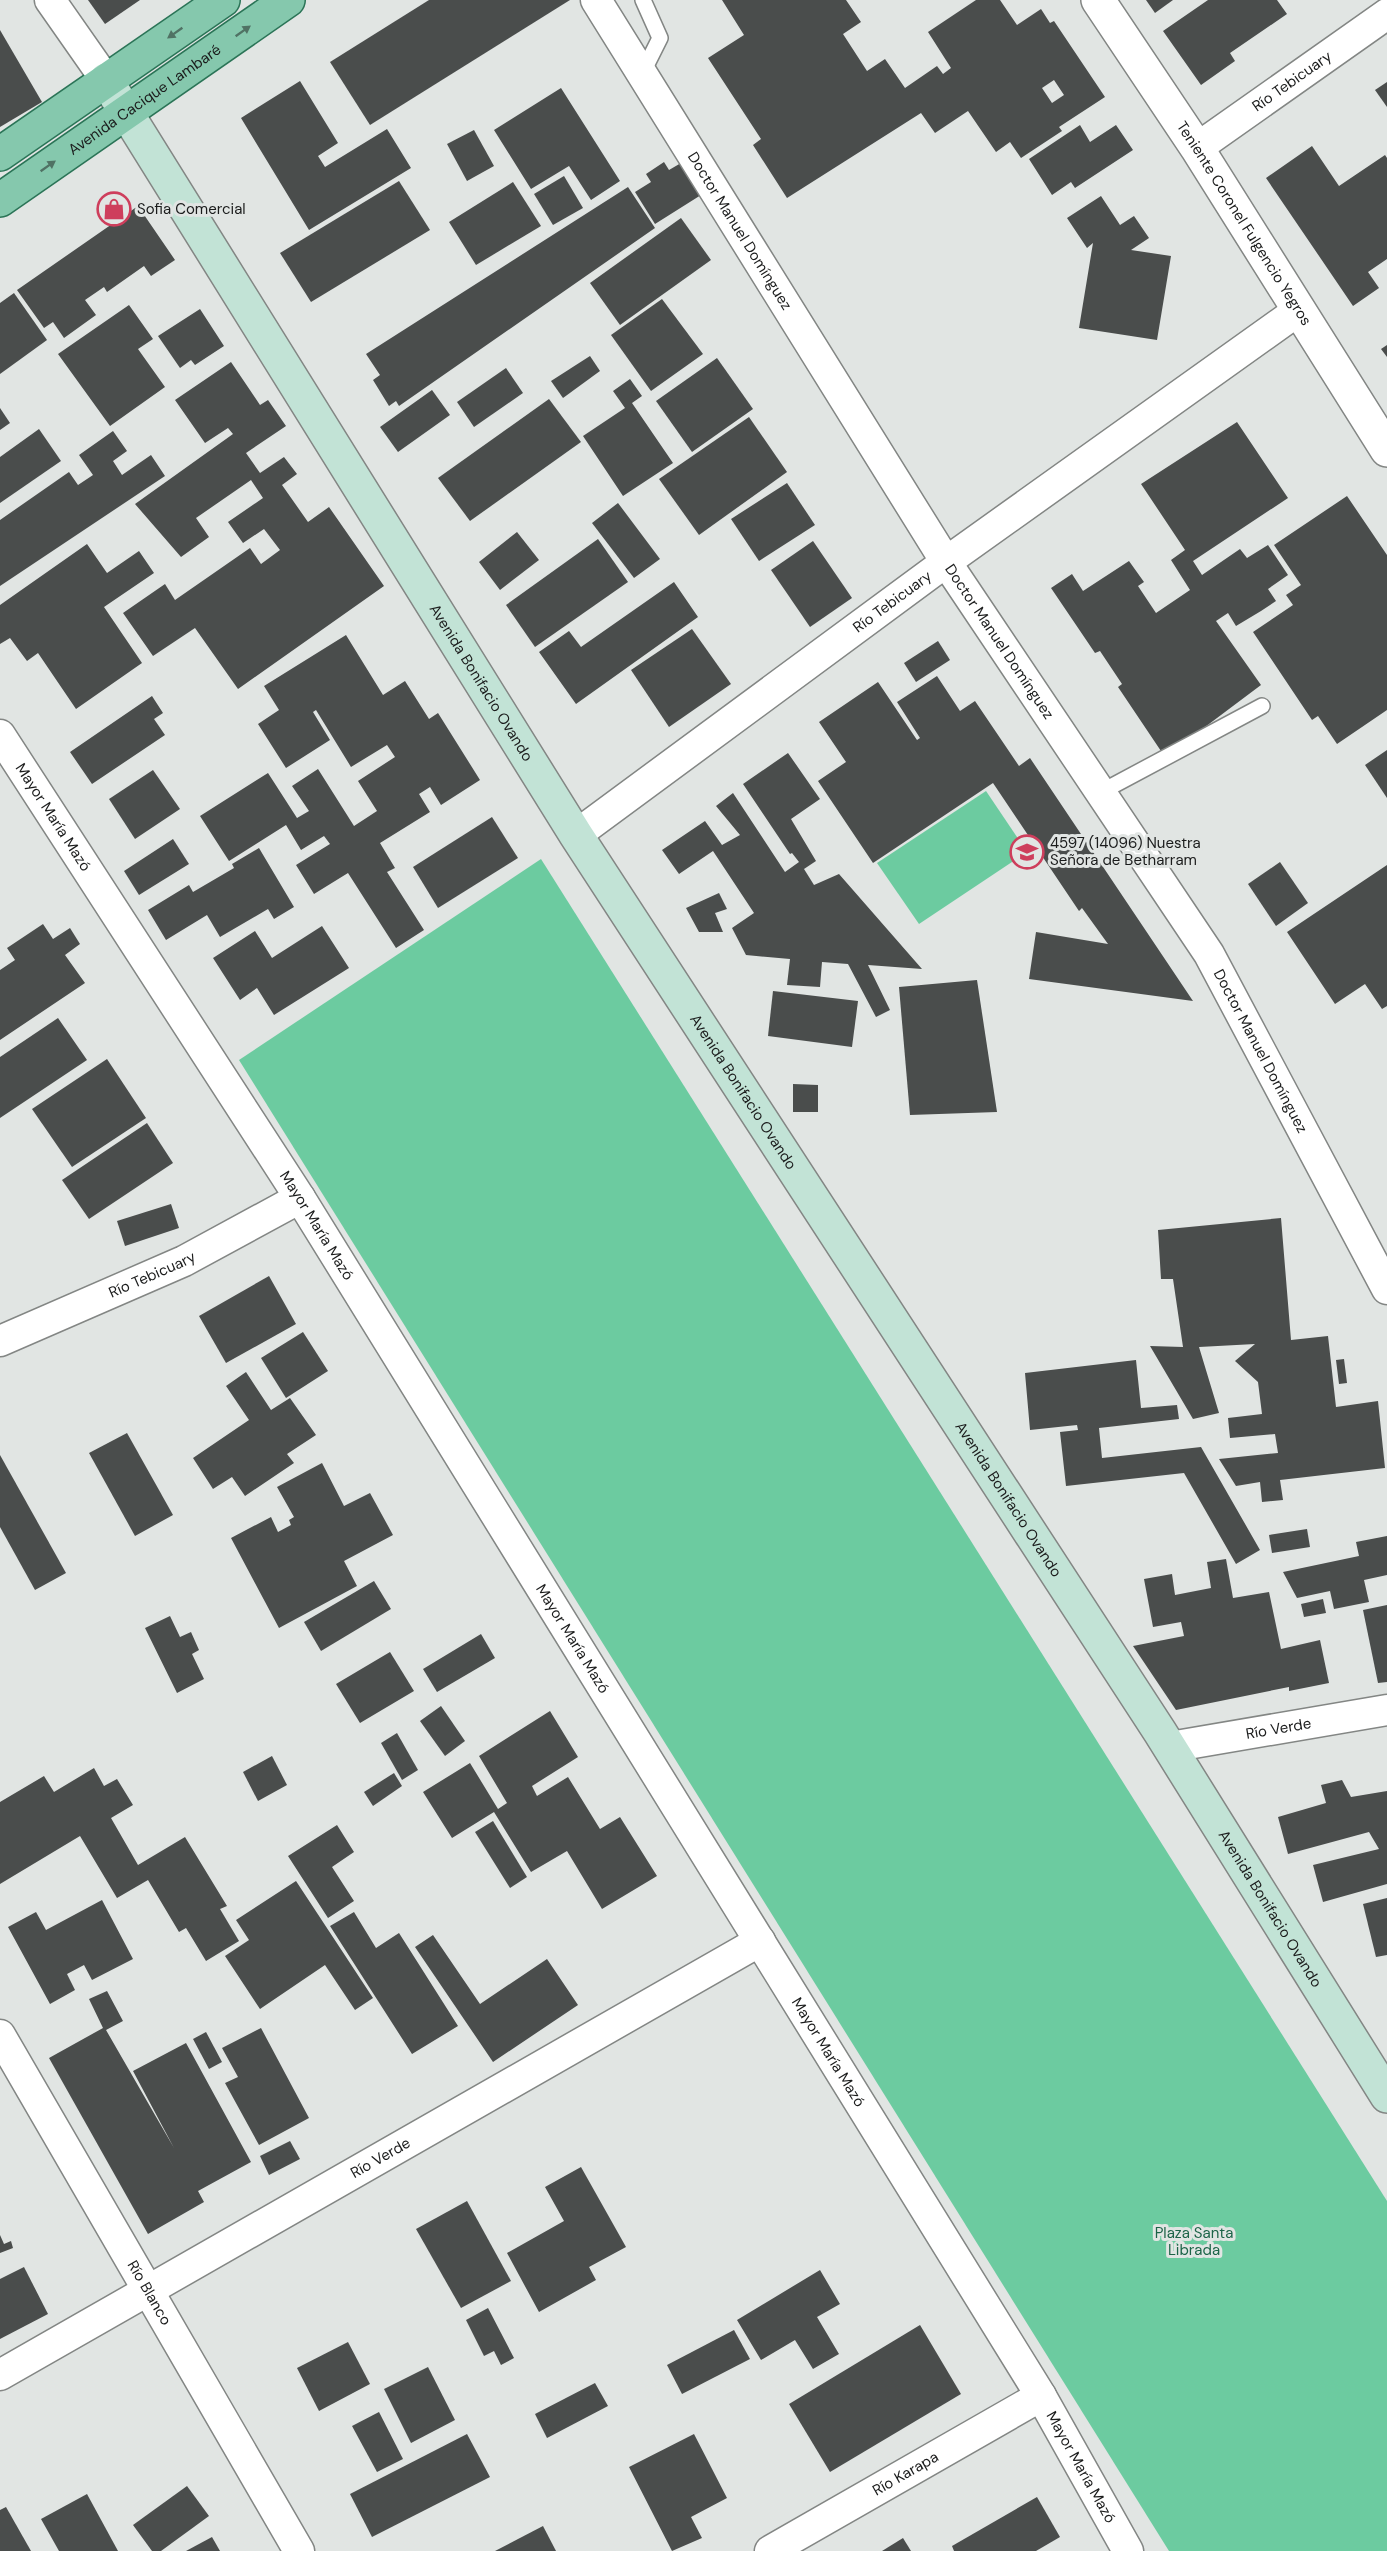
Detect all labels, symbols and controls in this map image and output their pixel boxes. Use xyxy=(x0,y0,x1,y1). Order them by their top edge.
one-way arrow xyxy=(235,26,251,37)
one-way arrow xyxy=(167,27,183,39)
street label: Avenida Cacique Lambaré xyxy=(64,40,225,160)
street label: Río Tebicuary xyxy=(1248,46,1336,116)
street label: Teniente Coronel Fulgencio Yegros xyxy=(1172,118,1316,329)
street label: Doctor Manuel Domínguez xyxy=(683,148,797,314)
one-way arrow xyxy=(40,161,56,172)
shop icon: Sofia Comercial xyxy=(96,191,132,227)
place label: Sofia Comercial xyxy=(137,199,246,219)
street label: Doctor Manuel Domínguez xyxy=(940,560,1059,723)
street label: Río Tebicuary xyxy=(849,566,936,637)
street label: Avenida Bonifacio Ovando xyxy=(425,600,538,765)
street label: Mayor María Mazó xyxy=(11,759,96,875)
place label: 4597 (14096) Nuestra Señora de Betharram xyxy=(1050,833,1201,870)
school or university icon: 4597 (14096) Nuestra Señora de Betharram xyxy=(1009,834,1045,870)
street label: Doctor Manuel Domínguez xyxy=(1209,966,1312,1136)
street label: Avenida Bonifacio Ovando xyxy=(685,1010,801,1174)
street label: Mayor María Mazó xyxy=(275,1167,358,1284)
street label: Río Tebicuary xyxy=(106,1246,200,1303)
street label: Avenida Bonifacio Ovando xyxy=(951,1418,1066,1581)
street label: Mayor María Mazó xyxy=(531,1580,614,1697)
street label: Río Verde xyxy=(1244,1713,1313,1744)
street label: Avenida Bonifacio Ovando xyxy=(1214,1826,1327,1991)
street label: Mayor María Mazó xyxy=(787,1994,870,2111)
street label: Río Verde xyxy=(347,2133,414,2183)
park label: Plaza Santa Librada xyxy=(1155,2223,1233,2260)
street label: Río Blanco xyxy=(123,2257,176,2329)
street label: Mayor María Mazó xyxy=(1042,2408,1120,2527)
street label: Río Karapa xyxy=(869,2447,942,2500)

